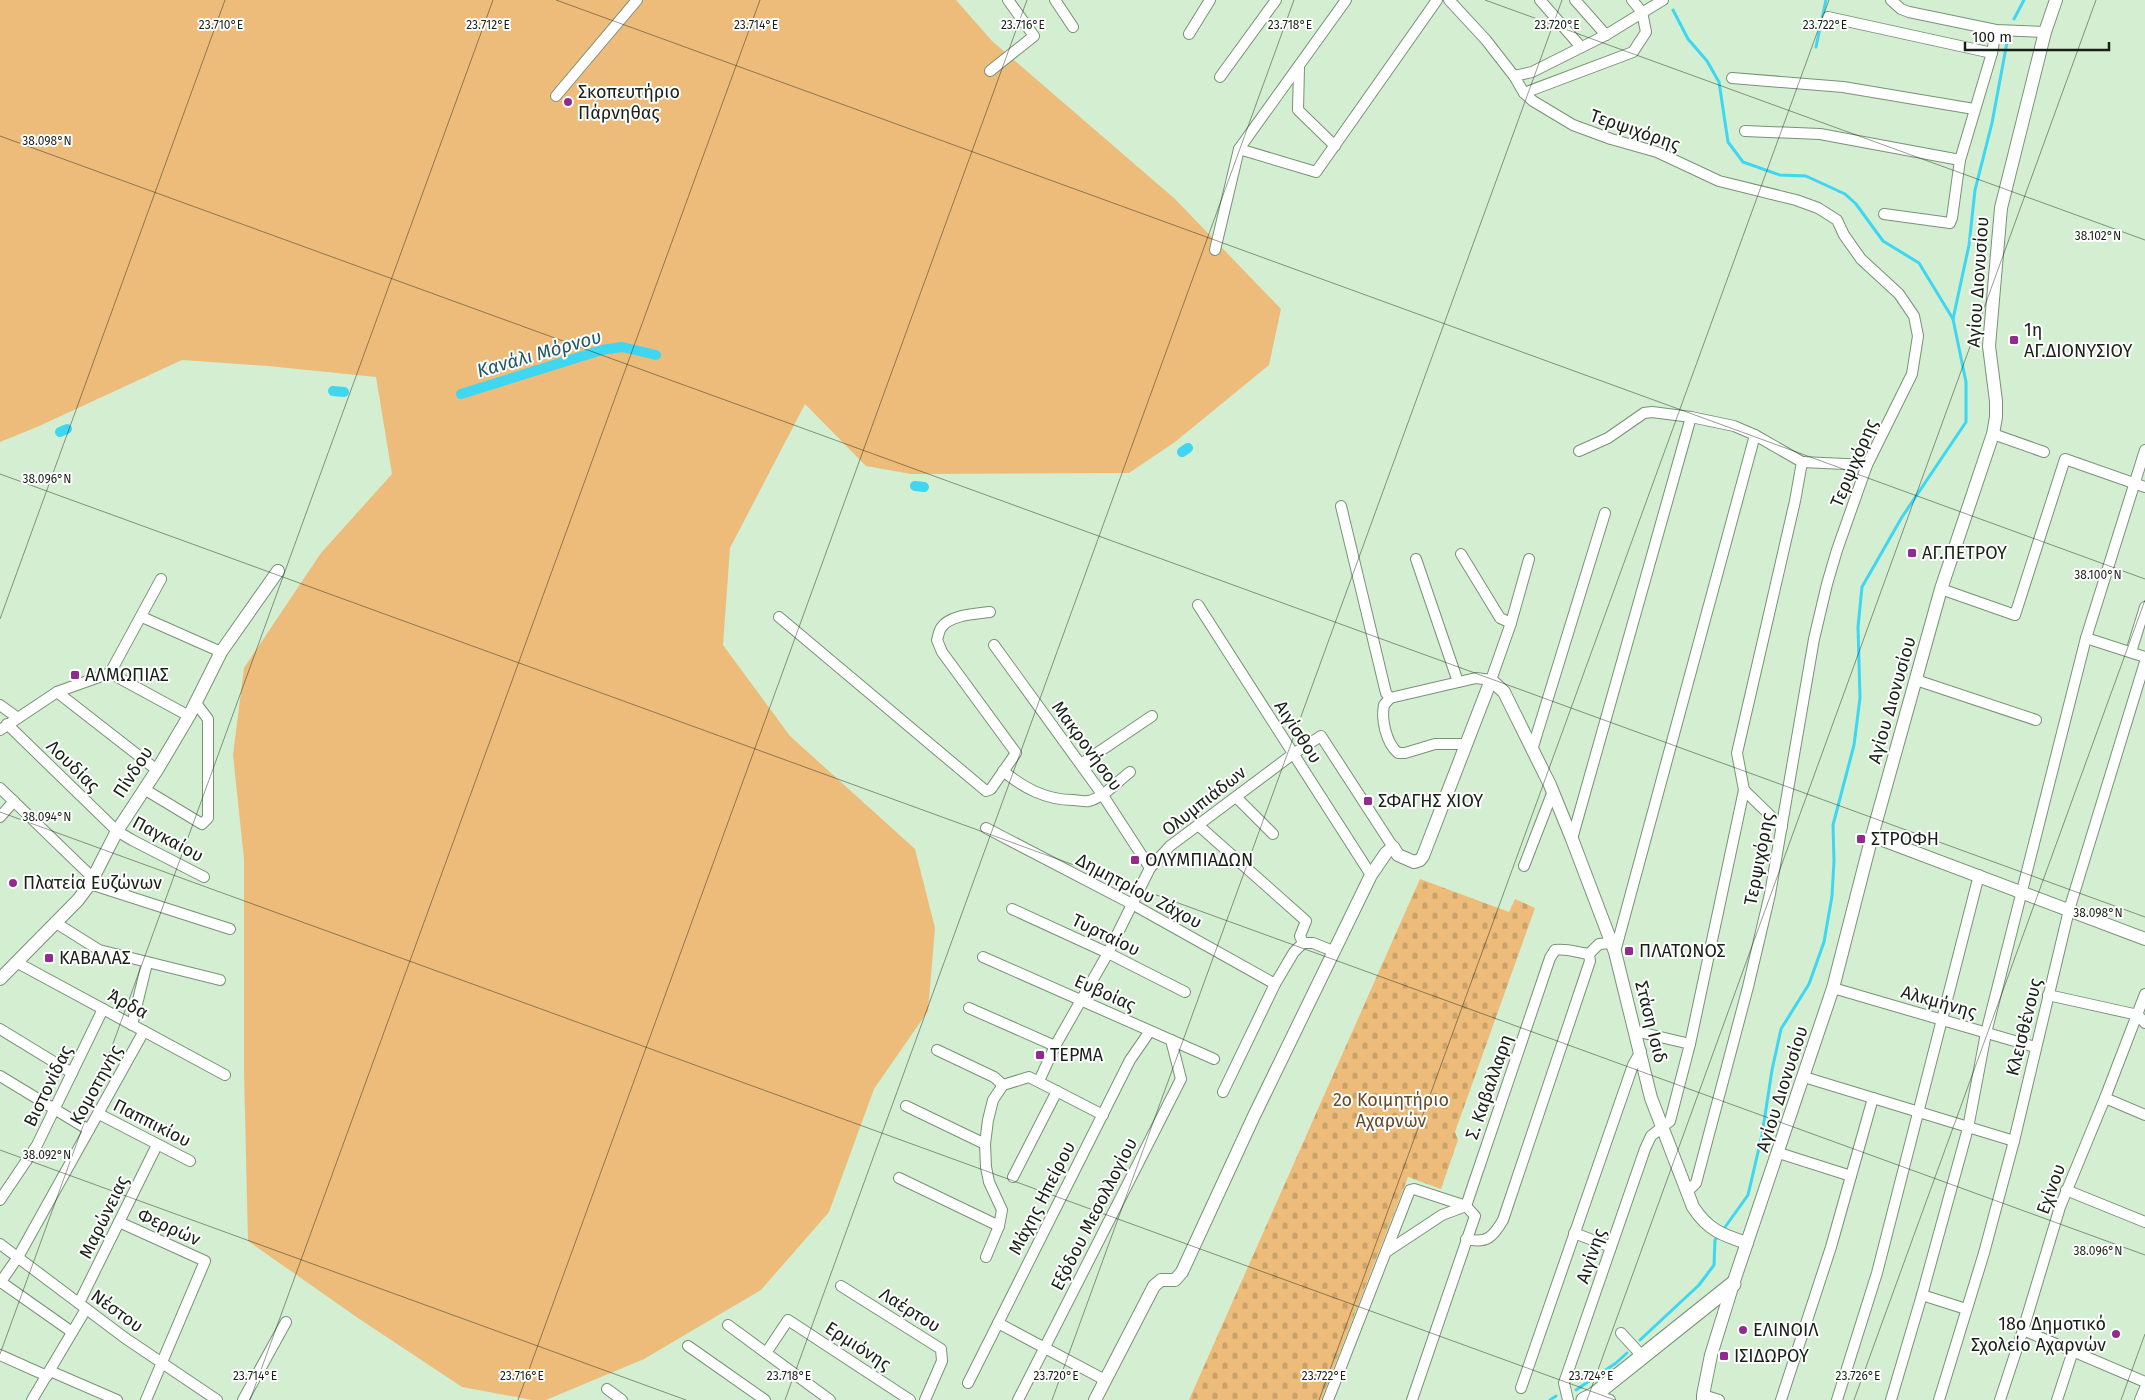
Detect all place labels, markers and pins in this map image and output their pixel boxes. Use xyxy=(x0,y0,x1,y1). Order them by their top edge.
place label: Σκοπευτήριο Πάρνηθας xyxy=(578,81,680,124)
marker: Σκοπευτήριο Πάρνηθας xyxy=(562,96,574,108)
place label: 1η ΑΓ.ΔΙΟΝΥΣΙΟΥ xyxy=(2024,319,2132,362)
marker: 1η ΑΓ.ΔΙΟΝΥΣΙΟΥ xyxy=(2008,334,2020,346)
place label: ΑΓ.ΠΕΤΡΟΥ xyxy=(1922,542,2007,564)
marker: ΑΓ.ΠΕΤΡΟΥ xyxy=(1906,547,1918,559)
place label: ΑΛΜΩΠΙΑΣ xyxy=(85,664,169,686)
marker: ΑΛΜΩΠΙΑΣ xyxy=(69,669,81,681)
place label: ΣΦΑΓΗΣ ΧΙΟΥ xyxy=(1378,790,1483,812)
marker: ΣΦΑΓΗΣ ΧΙΟΥ xyxy=(1362,795,1374,807)
place label: ΣΤΡΟΦΗ xyxy=(1871,828,1939,850)
marker: ΣΤΡΟΦΗ xyxy=(1855,833,1867,845)
place label: ΟΛΥΜΠΙΑΔΩΝ xyxy=(1145,849,1253,871)
marker: ΟΛΥΜΠΙΑΔΩΝ xyxy=(1129,854,1141,866)
place label: Πλατεία Ευζώνων xyxy=(23,872,162,894)
marker: Πλατεία Ευζώνων xyxy=(7,877,19,889)
place label: ΠΛΑΤΩΝΟΣ xyxy=(1639,940,1726,962)
marker: ΠΛΑΤΩΝΟΣ xyxy=(1623,945,1635,957)
place label: ΚΑΒΑΛΑΣ xyxy=(59,947,131,969)
marker: ΚΑΒΑΛΑΣ xyxy=(43,952,55,964)
place label: ΤΕΡΜΑ xyxy=(1050,1044,1104,1066)
marker: ΤΕΡΜΑ xyxy=(1034,1049,1046,1061)
place label: 18ο Δημοτικό Σχολείο Αχαρνών xyxy=(1971,1313,2106,1356)
place label: ΕΛΙΝΟΙΛ xyxy=(1753,1319,1819,1341)
marker: ΕΛΙΝΟΙΛ xyxy=(1737,1324,1749,1336)
marker: 18ο Δημοτικό Σχολείο Αχαρνών xyxy=(2110,1328,2122,1340)
place label: ΙΣΙΔΩΡΟΥ xyxy=(1734,1345,1809,1367)
marker: ΙΣΙΔΩΡΟΥ xyxy=(1718,1350,1730,1362)

